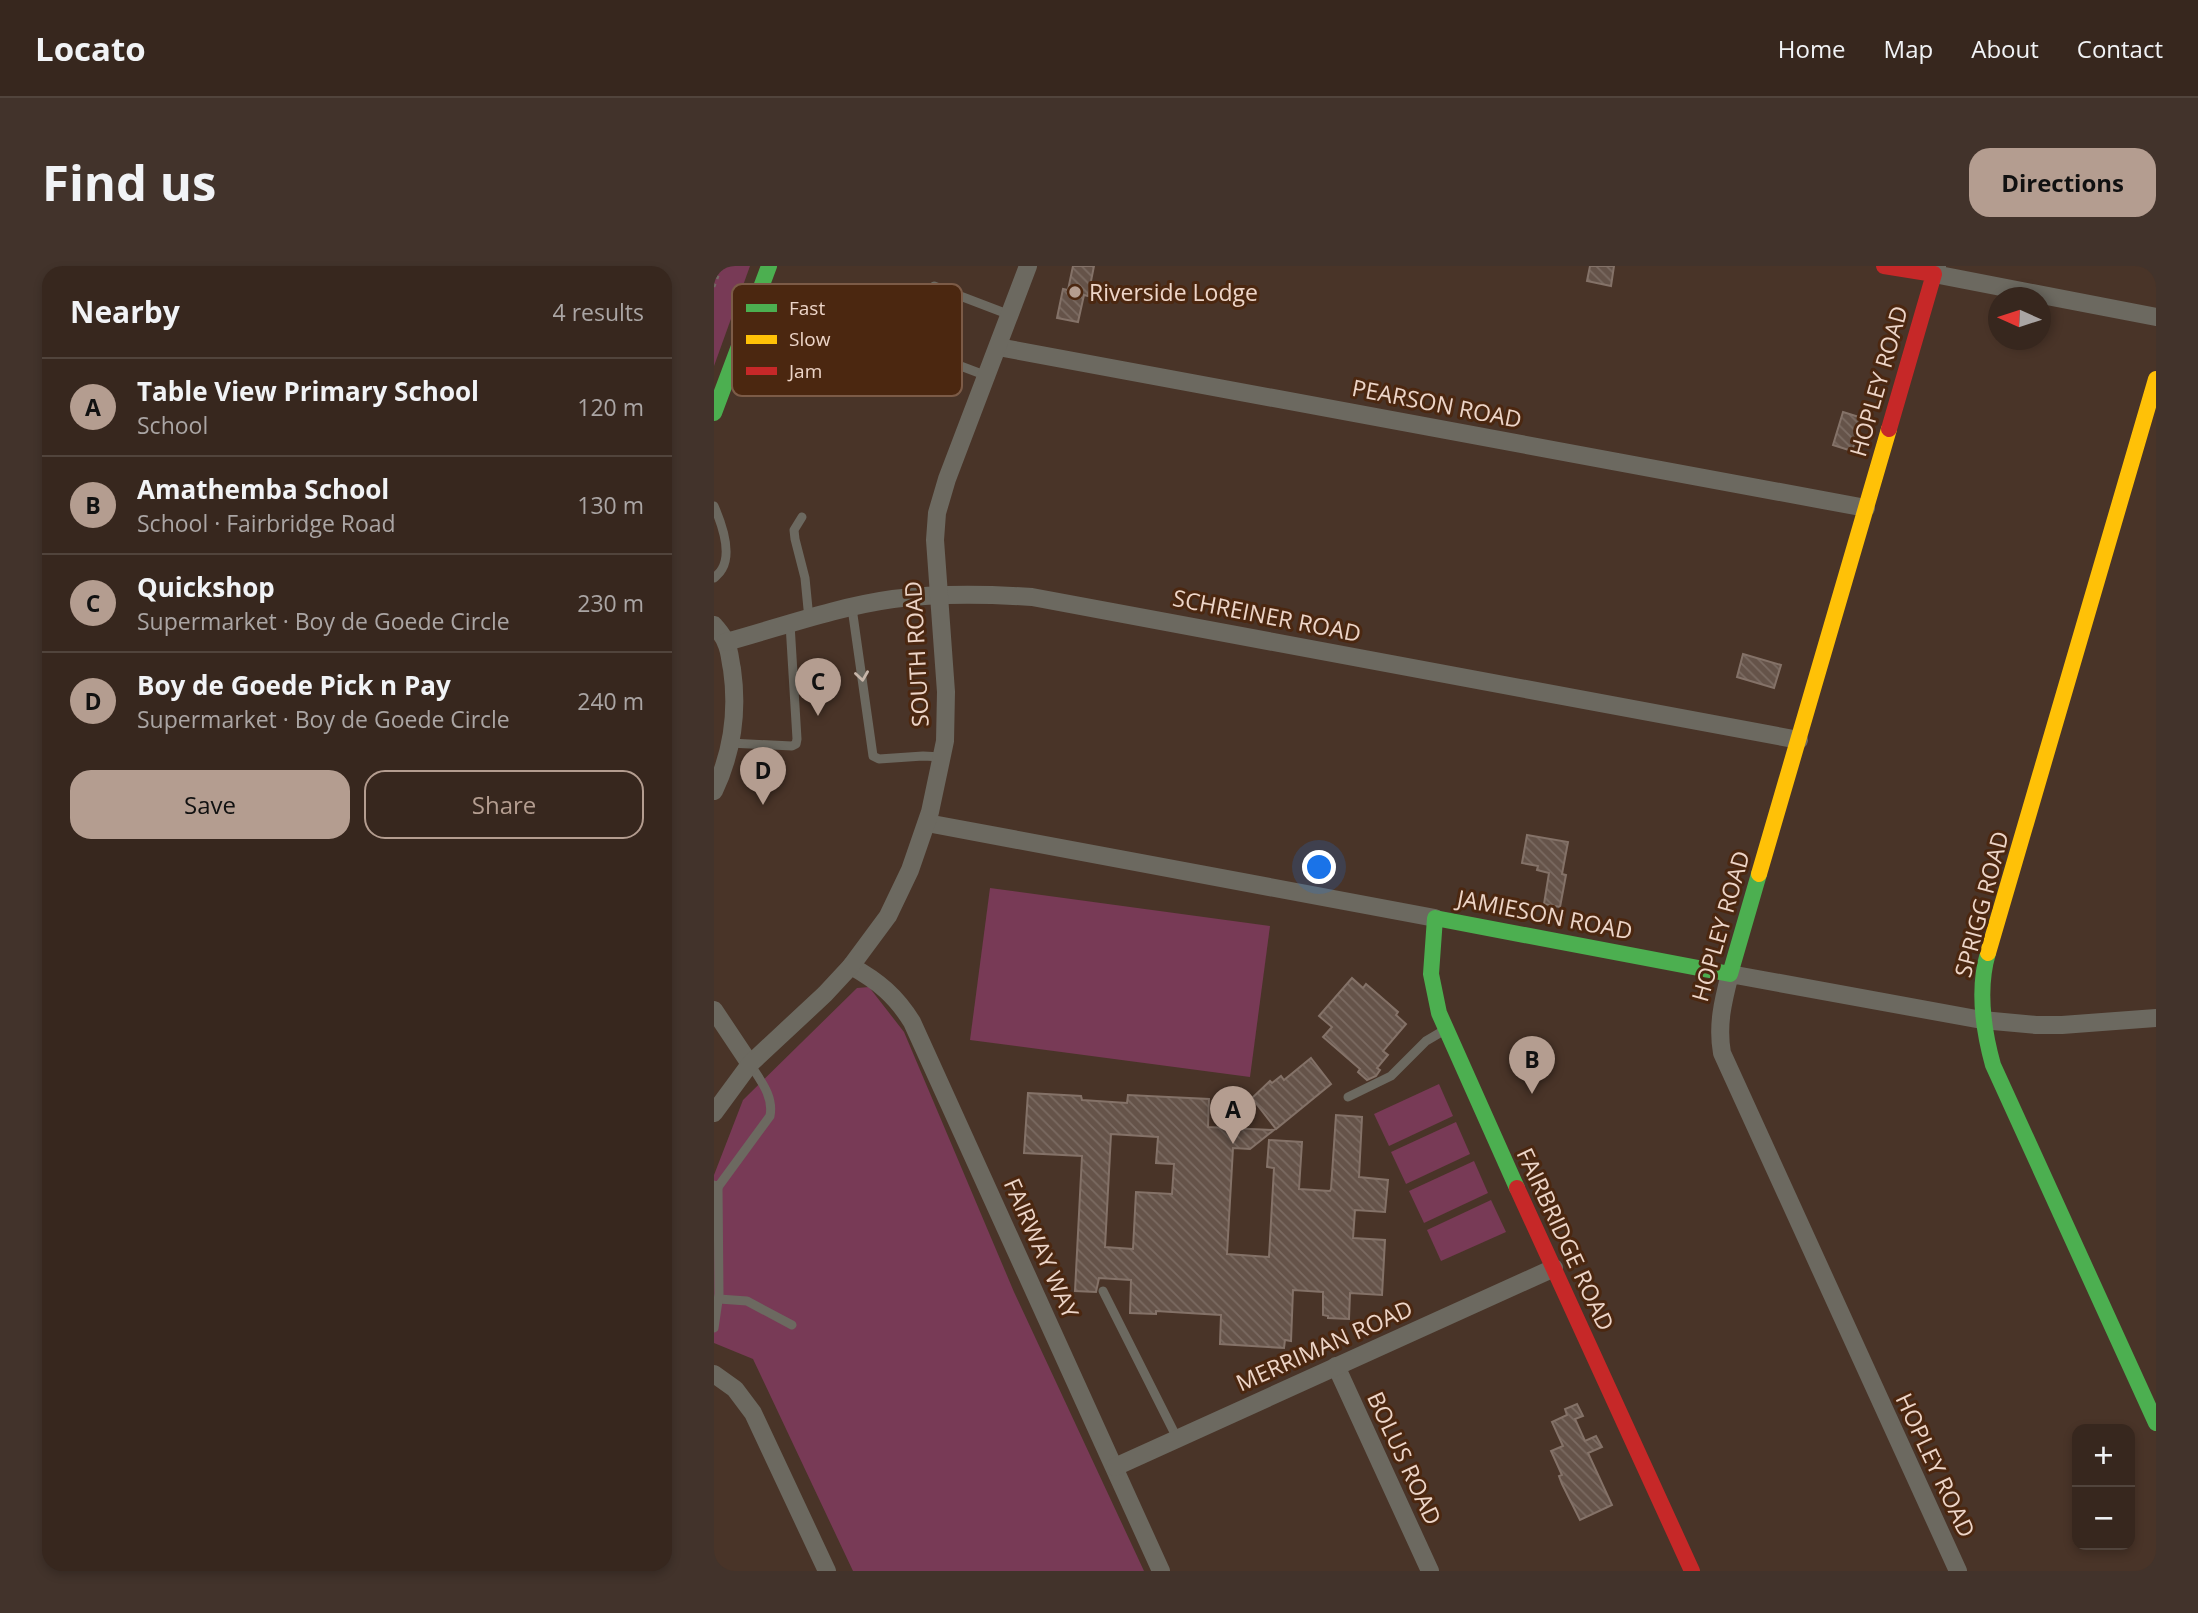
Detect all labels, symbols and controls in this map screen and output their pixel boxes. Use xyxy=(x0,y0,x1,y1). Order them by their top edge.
text: Locato xyxy=(35,26,146,71)
text: Home xyxy=(1778,32,1846,65)
text: Map xyxy=(1884,32,1933,65)
text: About xyxy=(1971,32,2039,65)
text: Contact xyxy=(2077,32,2163,65)
button: Directions xyxy=(1969,148,2156,217)
text: Find us xyxy=(42,149,216,215)
place label: Riverside Lodge xyxy=(1089,276,1258,308)
legend xyxy=(732,284,962,396)
marker: Riverside Lodge xyxy=(1067,284,1083,300)
north arrow xyxy=(1988,287,2051,350)
text: Nearby xyxy=(70,291,180,332)
text: Fast xyxy=(789,295,825,321)
text: 4 results xyxy=(553,296,644,328)
street label: HOPLEY ROAD xyxy=(1841,302,1915,460)
text: Slow xyxy=(789,326,831,352)
text: Jam xyxy=(787,358,822,384)
street label: PEARSON ROAD xyxy=(1349,371,1525,435)
text: Table View Primary School xyxy=(137,373,479,409)
text: A xyxy=(85,391,101,423)
text: 120 m xyxy=(577,391,644,423)
text: School xyxy=(137,409,208,441)
text: Amathemba School xyxy=(137,471,389,507)
text: B xyxy=(85,489,101,521)
text: 130 m xyxy=(577,489,644,521)
text: School · Fairbridge Road xyxy=(137,507,396,539)
text: Quickshop xyxy=(137,569,275,605)
street label: SOUTH ROAD xyxy=(896,580,936,728)
street label: SCHREINER ROAD xyxy=(1170,581,1364,649)
text: C xyxy=(86,587,100,619)
text: 230 m xyxy=(577,587,644,619)
text: Supermarket · Boy de Goede Circle xyxy=(137,605,510,637)
pin: C xyxy=(795,658,841,716)
text: Boy de Goede Pick n Pay xyxy=(137,667,451,703)
one-way arrow xyxy=(854,670,869,682)
text: D xyxy=(84,685,102,717)
text: 240 m xyxy=(577,685,644,717)
text: Supermarket · Boy de Goede Circle xyxy=(137,703,510,735)
pin: D xyxy=(740,747,786,805)
button: Save xyxy=(70,770,350,839)
button: Share xyxy=(364,770,644,839)
street label: SPRIGG ROAD xyxy=(1946,828,2016,980)
street label: HOPLEY ROAD xyxy=(1683,847,1757,1005)
your location xyxy=(1302,850,1336,884)
street label: JAMIESON ROAD xyxy=(1453,881,1635,947)
pin: B xyxy=(1509,1036,1555,1094)
pin: A xyxy=(1210,1086,1256,1144)
street label: FAIRBRIDGE ROAD xyxy=(1510,1143,1622,1335)
street label: FAIRWAY WAY xyxy=(997,1173,1087,1323)
street label: MERRIMAN ROAD xyxy=(1231,1292,1417,1398)
street label: BOLUS ROAD xyxy=(1360,1386,1450,1530)
street label: HOPLEY ROAD xyxy=(1889,1388,1983,1542)
map controls xyxy=(2072,1424,2135,1550)
button: + xyxy=(2072,1424,2135,1487)
button: − xyxy=(2072,1487,2135,1550)

